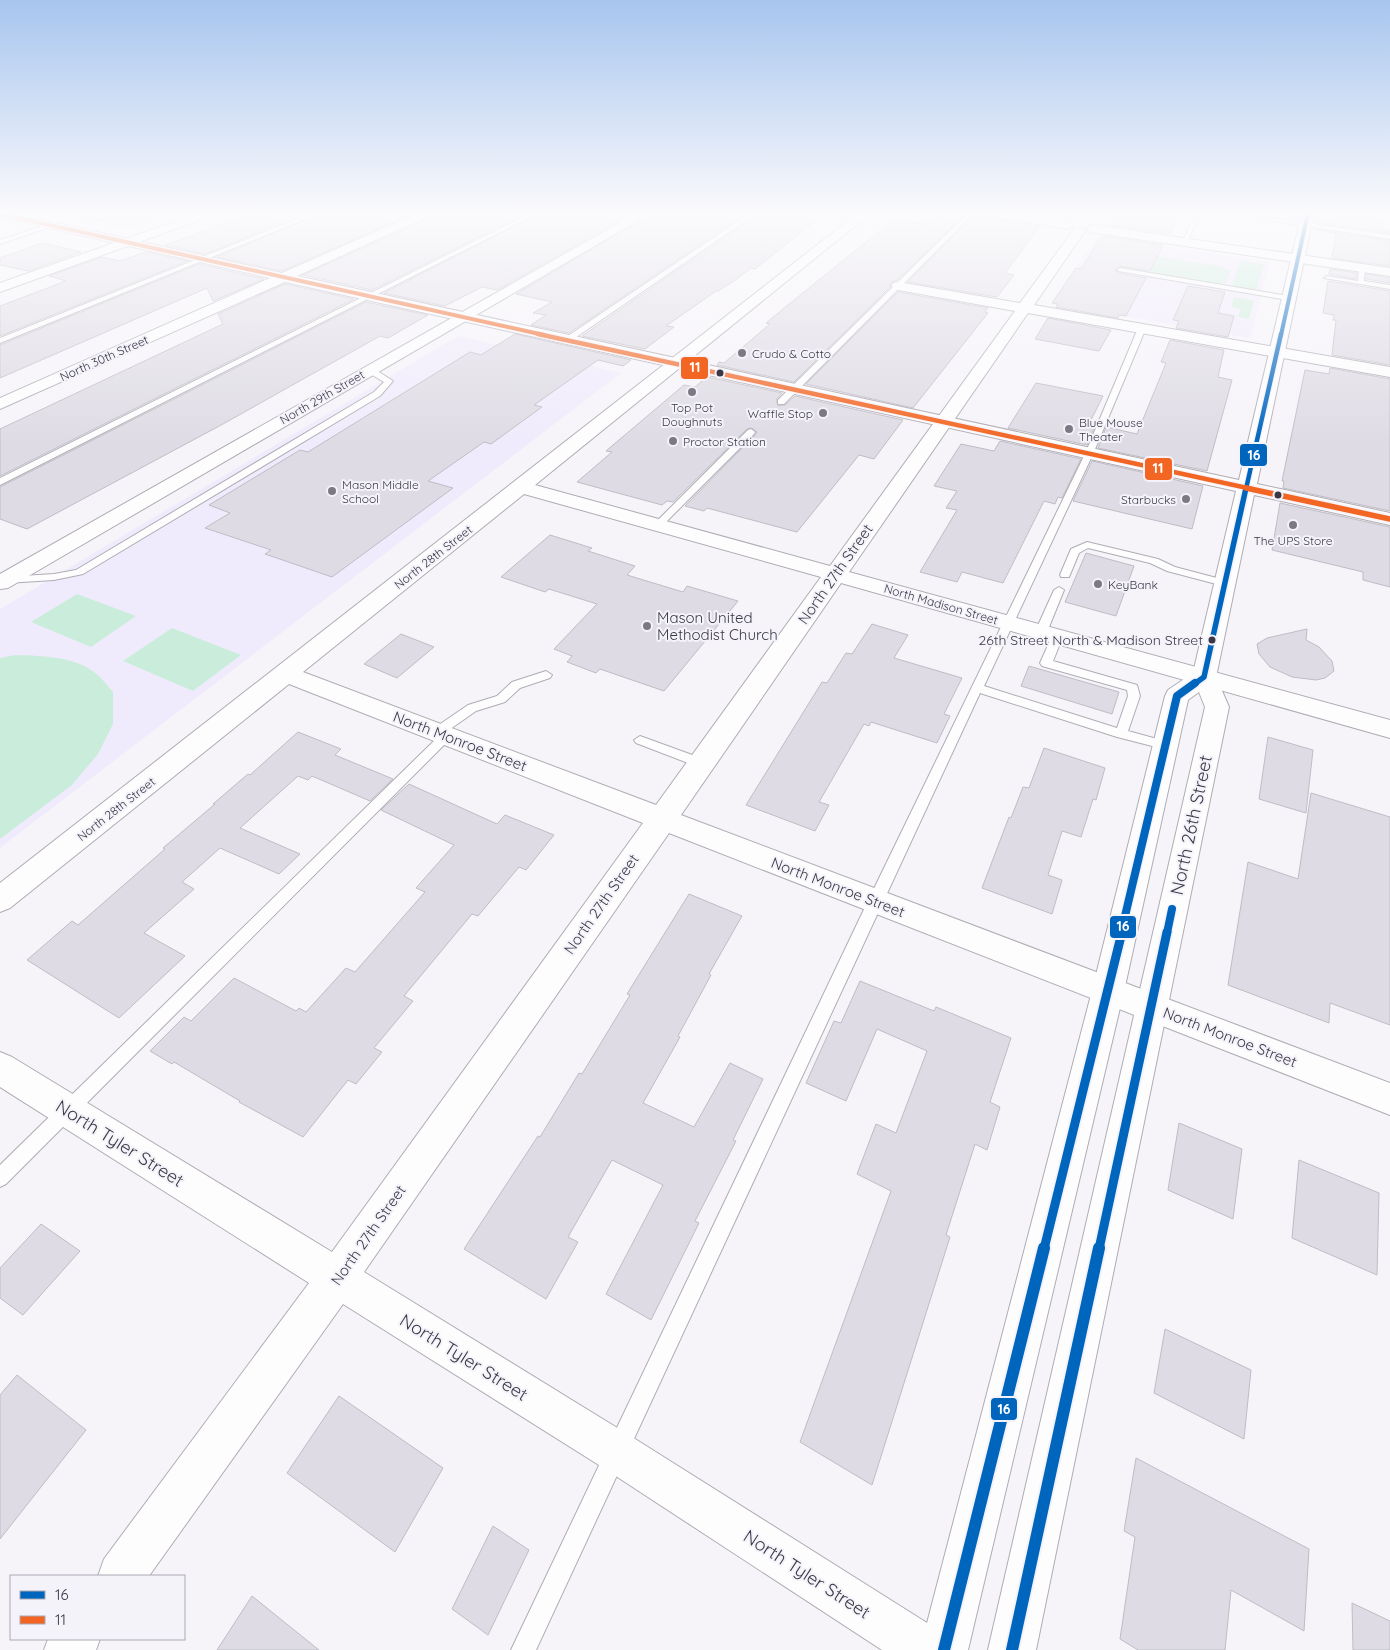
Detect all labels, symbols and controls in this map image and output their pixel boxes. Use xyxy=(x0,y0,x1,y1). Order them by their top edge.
street label: North 30th Street xyxy=(57,332,151,384)
place label: Crudo & Cotto xyxy=(752,346,831,361)
marker: Crudo & Cotto xyxy=(736,347,748,359)
line badge: 11 xyxy=(680,356,709,380)
text: 11 xyxy=(690,358,700,376)
street label: North 29th Street xyxy=(277,367,367,427)
unlabelled marker xyxy=(715,368,725,378)
marker: Top Pot Doughnuts xyxy=(686,386,698,398)
place label: Top Pot Doughnuts xyxy=(662,400,723,429)
place label: Waffle Stop xyxy=(748,406,813,421)
marker: Waffle Stop xyxy=(817,407,829,419)
place label: Blue Mouse Theater xyxy=(1079,415,1143,444)
marker: Blue Mouse Theater xyxy=(1063,423,1075,435)
place label: Proctor Station xyxy=(683,434,766,449)
marker: Proctor Station xyxy=(667,435,679,447)
line badge: 16 xyxy=(1239,443,1268,467)
text: 16 xyxy=(1247,446,1261,464)
line badge: 11 xyxy=(1144,457,1173,481)
text: 11 xyxy=(1153,459,1163,477)
place label: Mason Middle School xyxy=(342,477,419,506)
marker: Mason Middle School xyxy=(326,485,338,497)
unlabelled marker xyxy=(1273,490,1283,500)
place label: Starbucks xyxy=(1121,492,1176,507)
marker: Starbucks xyxy=(1180,493,1192,505)
marker: The UPS Store xyxy=(1287,519,1299,531)
street label: North 27th Street xyxy=(793,520,877,628)
street label: North 28th Street xyxy=(391,522,475,592)
place label: The UPS Store xyxy=(1254,533,1333,548)
place label: KeyBank xyxy=(1108,577,1158,592)
marker: KeyBank xyxy=(1092,578,1104,590)
street label: North Madison Street xyxy=(882,581,1000,627)
place label: Mason United Methodist Church xyxy=(657,608,778,644)
marker: Mason United Methodist Church xyxy=(641,620,653,632)
place label: 26th Street North & Madison Street xyxy=(978,631,1203,649)
marker: 26th Street North & Madison Street xyxy=(1207,635,1217,645)
street label: North Monroe Street xyxy=(390,707,530,775)
street label: North 26th Street xyxy=(1165,753,1217,897)
street label: North 28th Street xyxy=(74,774,158,844)
street label: North 27th Street xyxy=(559,850,643,958)
street label: North Monroe Street xyxy=(768,853,908,921)
line badge: 16 xyxy=(1109,915,1137,939)
text: 16 xyxy=(1116,917,1130,935)
street label: North Monroe Street xyxy=(1160,1003,1300,1071)
street label: North Tyler Street xyxy=(52,1094,188,1192)
street label: North 27th Street xyxy=(326,1181,410,1289)
street label: North Tyler Street xyxy=(396,1308,532,1406)
line badge: 16 xyxy=(990,1397,1018,1421)
text: 16 xyxy=(997,1400,1011,1418)
street label: North Tyler Street xyxy=(739,1524,875,1624)
legend xyxy=(10,1575,185,1640)
text: 16 xyxy=(55,1585,69,1604)
text: 11 xyxy=(55,1610,66,1629)

